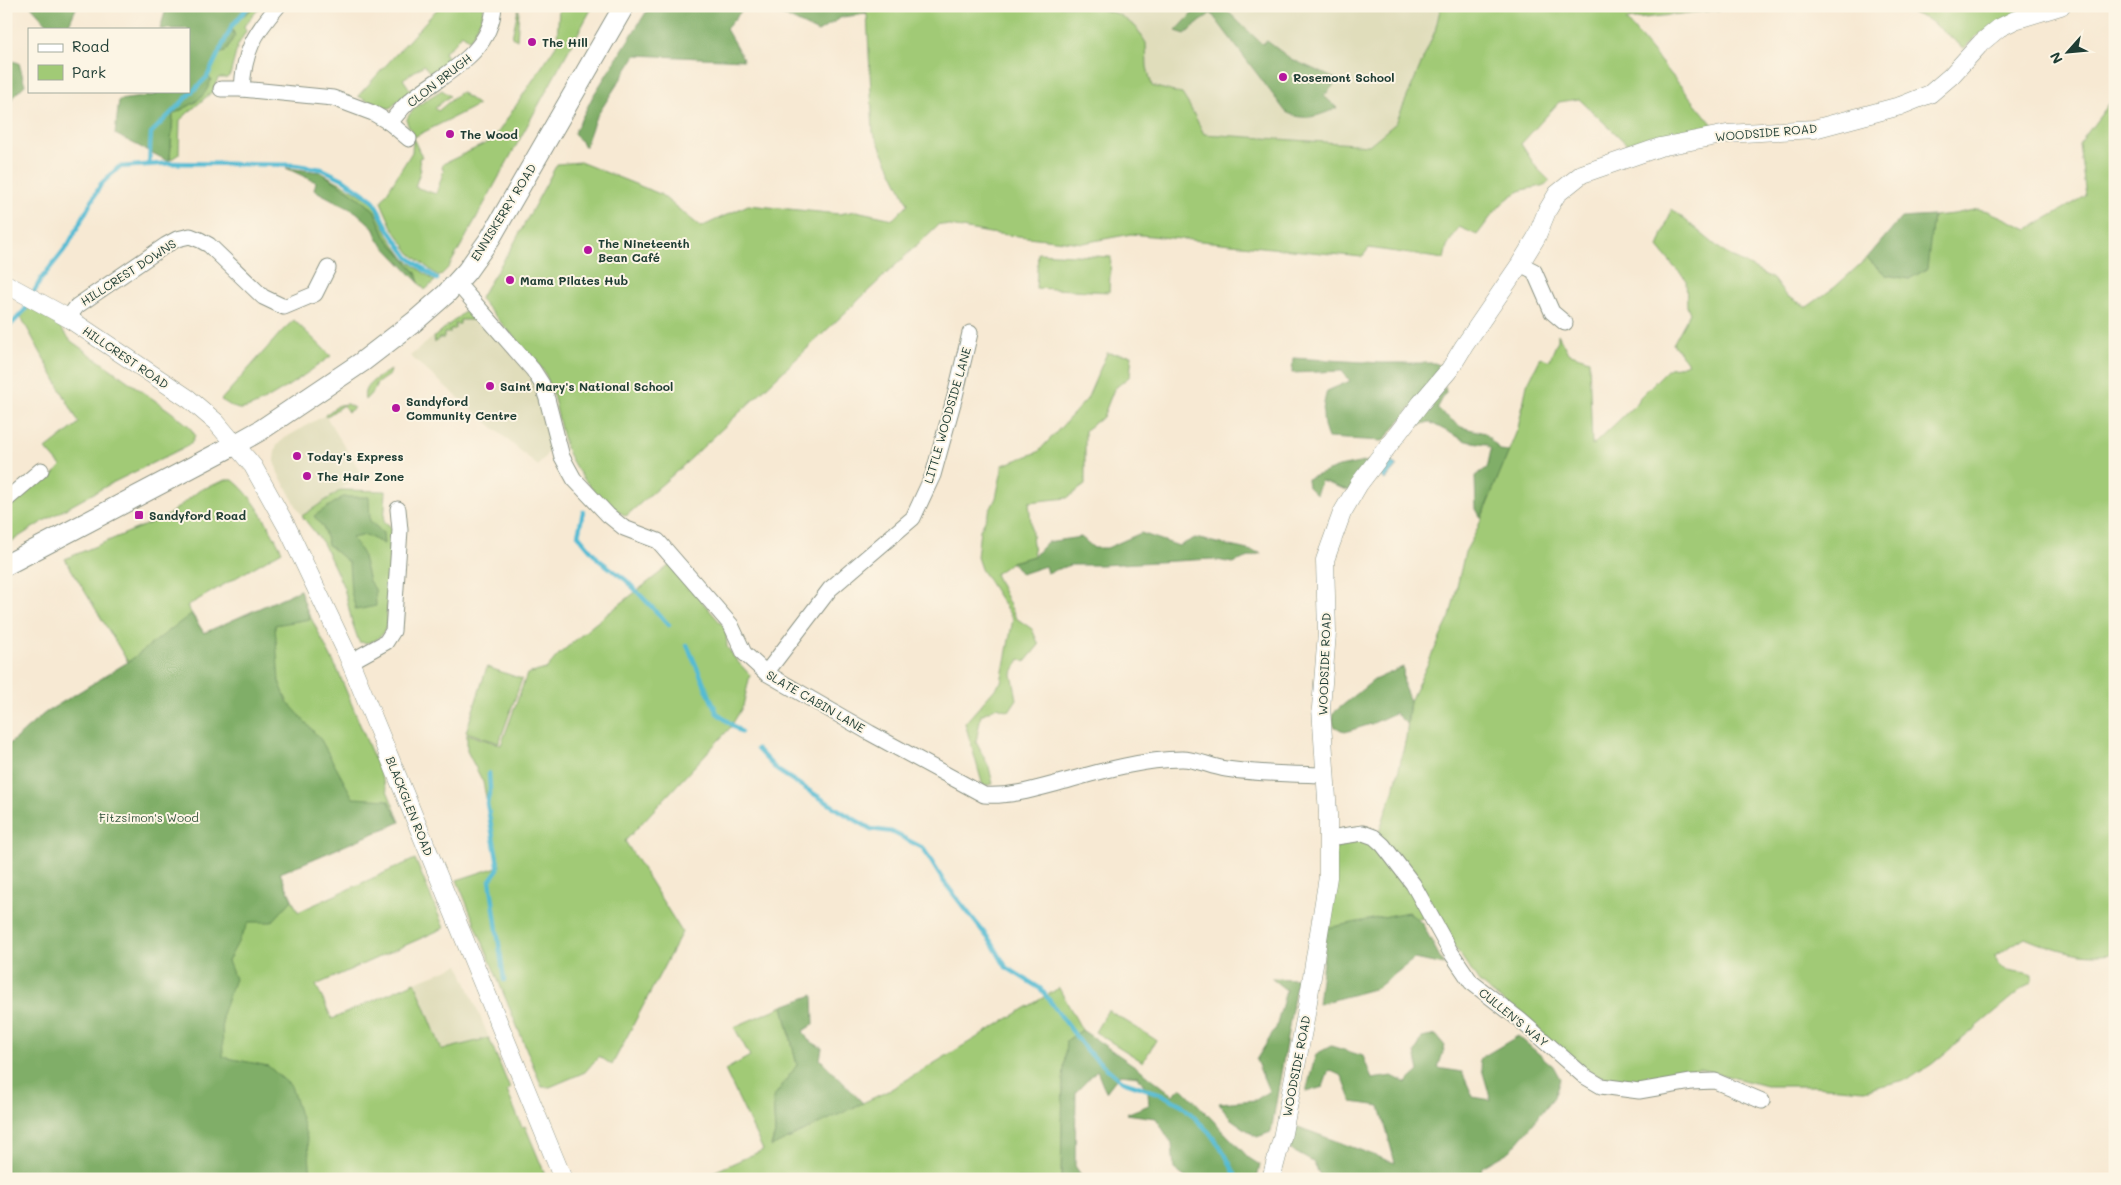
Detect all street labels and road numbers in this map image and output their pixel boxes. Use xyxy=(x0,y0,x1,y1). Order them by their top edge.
street label: CLON BRUGH xyxy=(403,50,475,110)
street label: WOODSIDE ROAD xyxy=(1714,120,1818,144)
street label: ENNISKERRY ROAD xyxy=(467,160,539,264)
street label: HILLCREST DOWNS xyxy=(77,235,179,309)
street label: HILLCREST ROAD xyxy=(80,322,172,392)
street label: LITTLE WOODSIDE LANE xyxy=(920,345,974,485)
street label: WOODSIDE ROAD xyxy=(1314,612,1334,716)
street label: SLATE CABIN LANE xyxy=(764,666,868,736)
street label: BLACKGLEN ROAD xyxy=(383,754,437,858)
street label: CULLEN'S WAY xyxy=(1476,984,1552,1050)
street label: WOODSIDE ROAD xyxy=(1278,1014,1314,1118)

